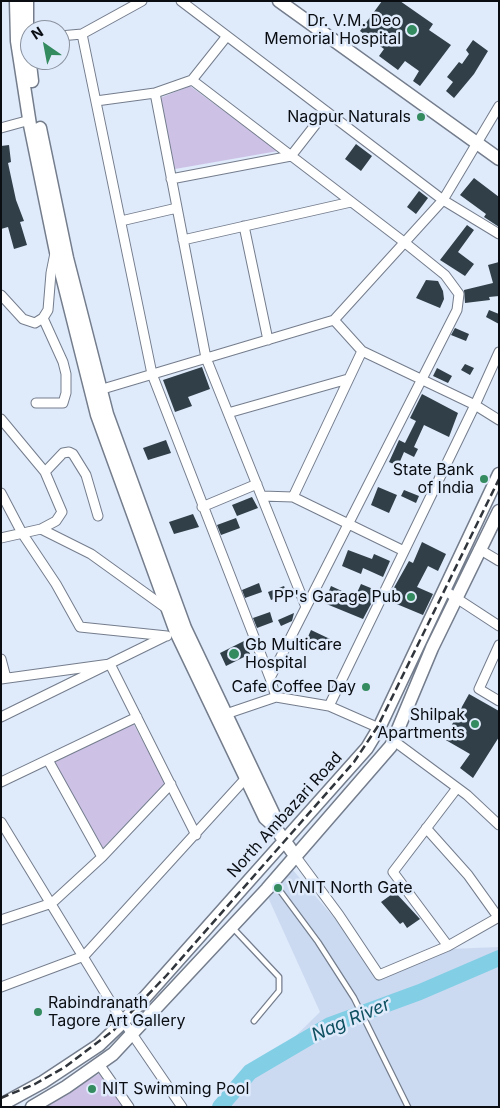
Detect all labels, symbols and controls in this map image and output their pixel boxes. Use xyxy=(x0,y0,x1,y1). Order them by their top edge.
place label: Dr. V.M. Deo Memorial Hospital xyxy=(264,11,401,49)
north arrow xyxy=(20,20,70,70)
text: N xyxy=(28,23,46,43)
marker: Dr. V.M. Deo Memorial Hospital xyxy=(405,23,419,37)
place label: Nagpur Naturals xyxy=(287,107,411,127)
marker: Nagpur Naturals xyxy=(415,111,427,123)
place label: State Bank of India xyxy=(393,460,474,498)
marker: State Bank of India xyxy=(478,473,490,485)
place label: PP's Garage Pub xyxy=(274,587,401,607)
marker: PP's Garage Pub xyxy=(405,591,417,603)
place label: Gb Multicare Hospital xyxy=(245,635,342,673)
marker: Gb Multicare Hospital xyxy=(227,647,241,661)
place label: Cafe Coffee Day xyxy=(232,677,356,697)
marker: Cafe Coffee Day xyxy=(360,681,372,693)
place label: Shilpak Apartments xyxy=(377,705,465,743)
marker: Shilpak Apartments xyxy=(469,718,481,730)
street label: North Ambazari Road xyxy=(224,748,346,882)
place label: VNIT North Gate xyxy=(288,878,413,898)
marker: VNIT North Gate xyxy=(272,882,284,894)
place label: Rabindranath Tagore Art Gallery xyxy=(48,993,185,1031)
water label: Nag River xyxy=(308,994,394,1046)
marker: Rabindranath Tagore Art Gallery xyxy=(32,1006,44,1018)
place label: NIT Swimming Pool xyxy=(102,1079,249,1099)
marker: NIT Swimming Pool xyxy=(86,1083,98,1095)

